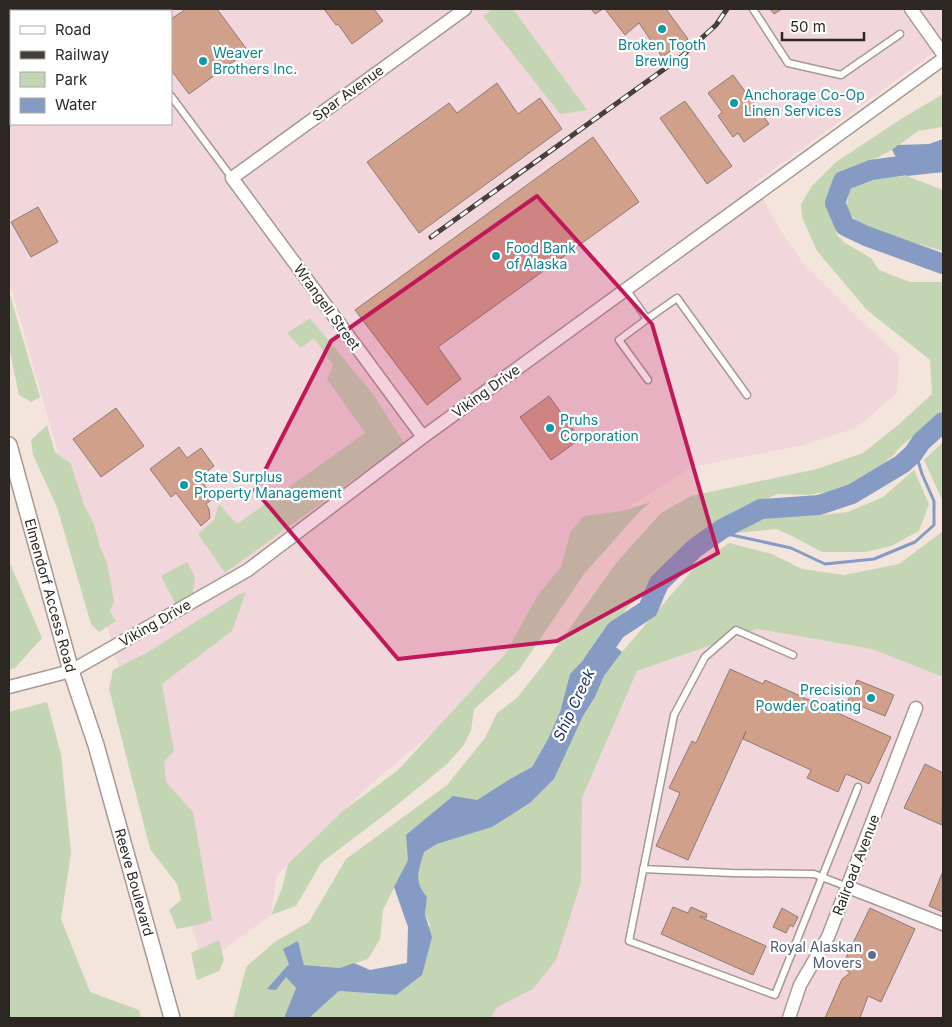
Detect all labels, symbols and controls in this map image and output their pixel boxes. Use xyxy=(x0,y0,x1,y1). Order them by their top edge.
legend xyxy=(10,10,172,125)
scale bar xyxy=(782,10,864,42)
text: 50 m xyxy=(790,17,826,36)
text: Road xyxy=(55,20,91,39)
marker: Broken Tooth Brewing xyxy=(656,23,668,35)
place label: Broken Tooth Brewing xyxy=(618,36,706,69)
place label: Weaver Brothers Inc. xyxy=(213,44,297,77)
text: Railway xyxy=(55,45,110,64)
marker: Weaver Brothers Inc. xyxy=(197,55,209,67)
street label: Spar Avenue xyxy=(309,61,387,124)
text: Park xyxy=(55,70,88,89)
place label: Anchorage Co-Op Linen Services xyxy=(744,86,865,119)
text: Water xyxy=(55,95,97,114)
marker: Anchorage Co-Op Linen Services xyxy=(728,97,740,109)
place label: Food Bank of Alaska xyxy=(506,239,576,272)
marker: Food Bank of Alaska xyxy=(490,250,502,262)
street label: Wrangell Street xyxy=(291,261,364,353)
street label: Viking Drive xyxy=(448,360,523,421)
place label: Pruhs Corporation xyxy=(560,411,639,444)
marker: Pruhs Corporation xyxy=(544,422,556,434)
place label: State Surplus Property Management xyxy=(194,468,342,501)
marker: State Surplus Property Management xyxy=(178,479,190,491)
street label: Elmendorf Access Road xyxy=(22,517,80,674)
street label: Viking Drive xyxy=(116,595,193,650)
water label: Ship Creek xyxy=(549,665,599,744)
place label: Precision Powder Coating xyxy=(755,681,861,714)
marker: Precision Powder Coating xyxy=(865,692,877,704)
street label: Railroad Avenue xyxy=(828,812,883,918)
street label: Reeve Boulevard xyxy=(112,826,158,938)
place label: Royal Alaskan Movers xyxy=(770,938,862,971)
marker: Royal Alaskan Movers xyxy=(866,949,878,961)

